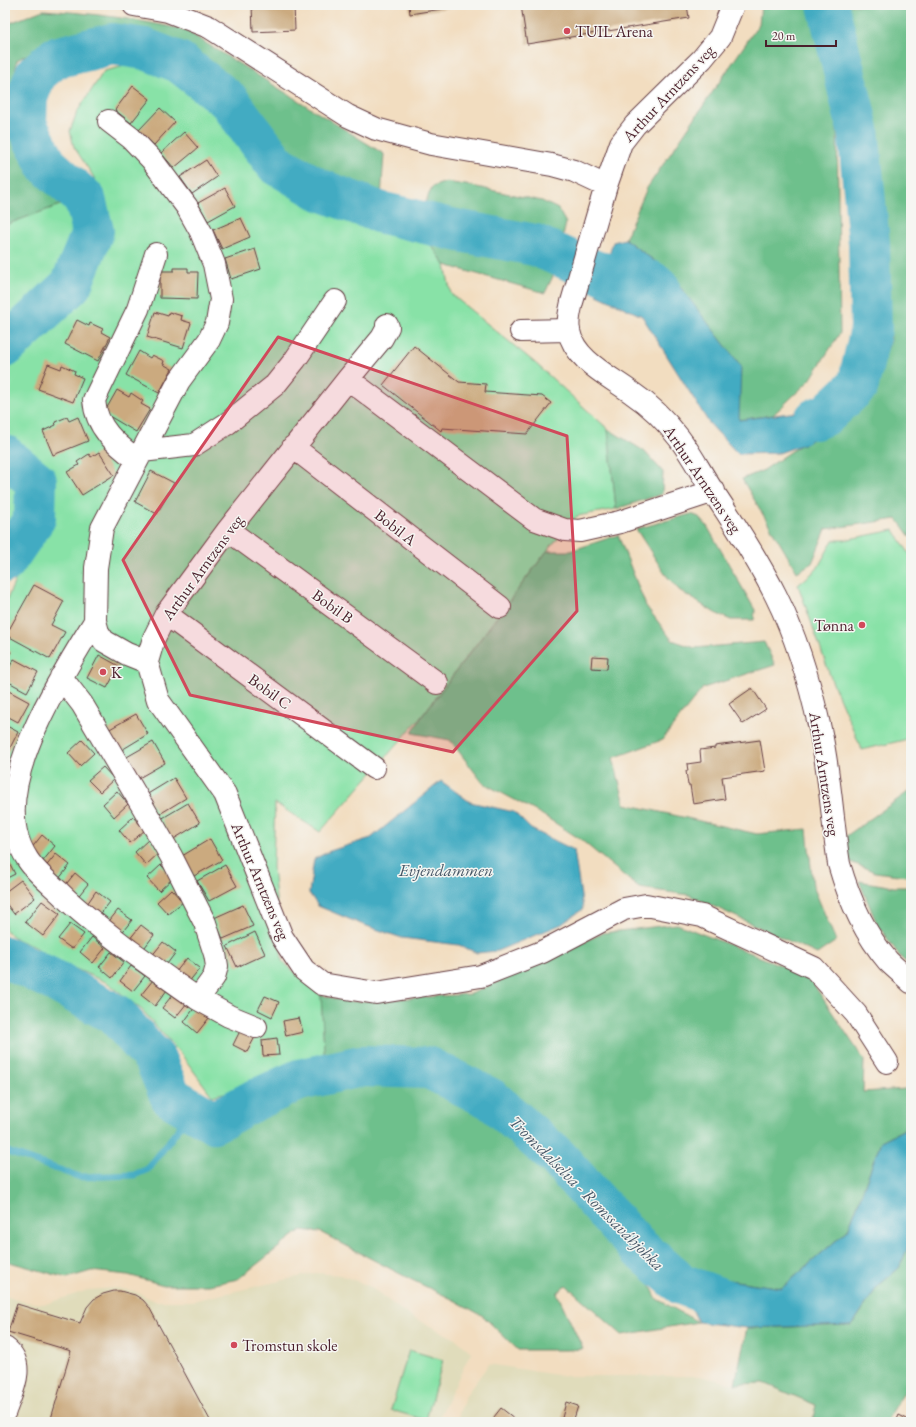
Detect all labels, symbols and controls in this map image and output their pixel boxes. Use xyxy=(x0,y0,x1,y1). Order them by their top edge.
place label: TUIL Arena xyxy=(575,21,654,42)
scale bar xyxy=(766,22,836,48)
marker: TUIL Arena xyxy=(562,26,572,36)
text: 20 m xyxy=(772,28,796,44)
street label: Arthur Arntzens veg xyxy=(617,40,720,147)
street label: Arthur Arntzens veg xyxy=(658,421,747,538)
street label: Bobil A xyxy=(370,504,422,551)
street label: Arthur Arntzens veg xyxy=(156,510,248,625)
street label: Bobil B xyxy=(308,584,357,628)
place label: Tønna xyxy=(814,615,855,636)
marker: Tønna xyxy=(857,620,867,630)
place label: K xyxy=(111,662,123,683)
marker: K xyxy=(98,667,108,677)
street label: Bobil C xyxy=(244,669,295,714)
street label: Arthur Arntzens veg xyxy=(804,709,845,839)
street label: Arthur Arntzens veg xyxy=(226,818,295,944)
water label: Evjendammen xyxy=(398,859,493,881)
water label: Tromsdalselva - Romssaváhjohka xyxy=(505,1111,669,1275)
place label: Tromstun skole xyxy=(242,1335,338,1356)
marker: Tromstun skole xyxy=(229,1340,239,1350)

